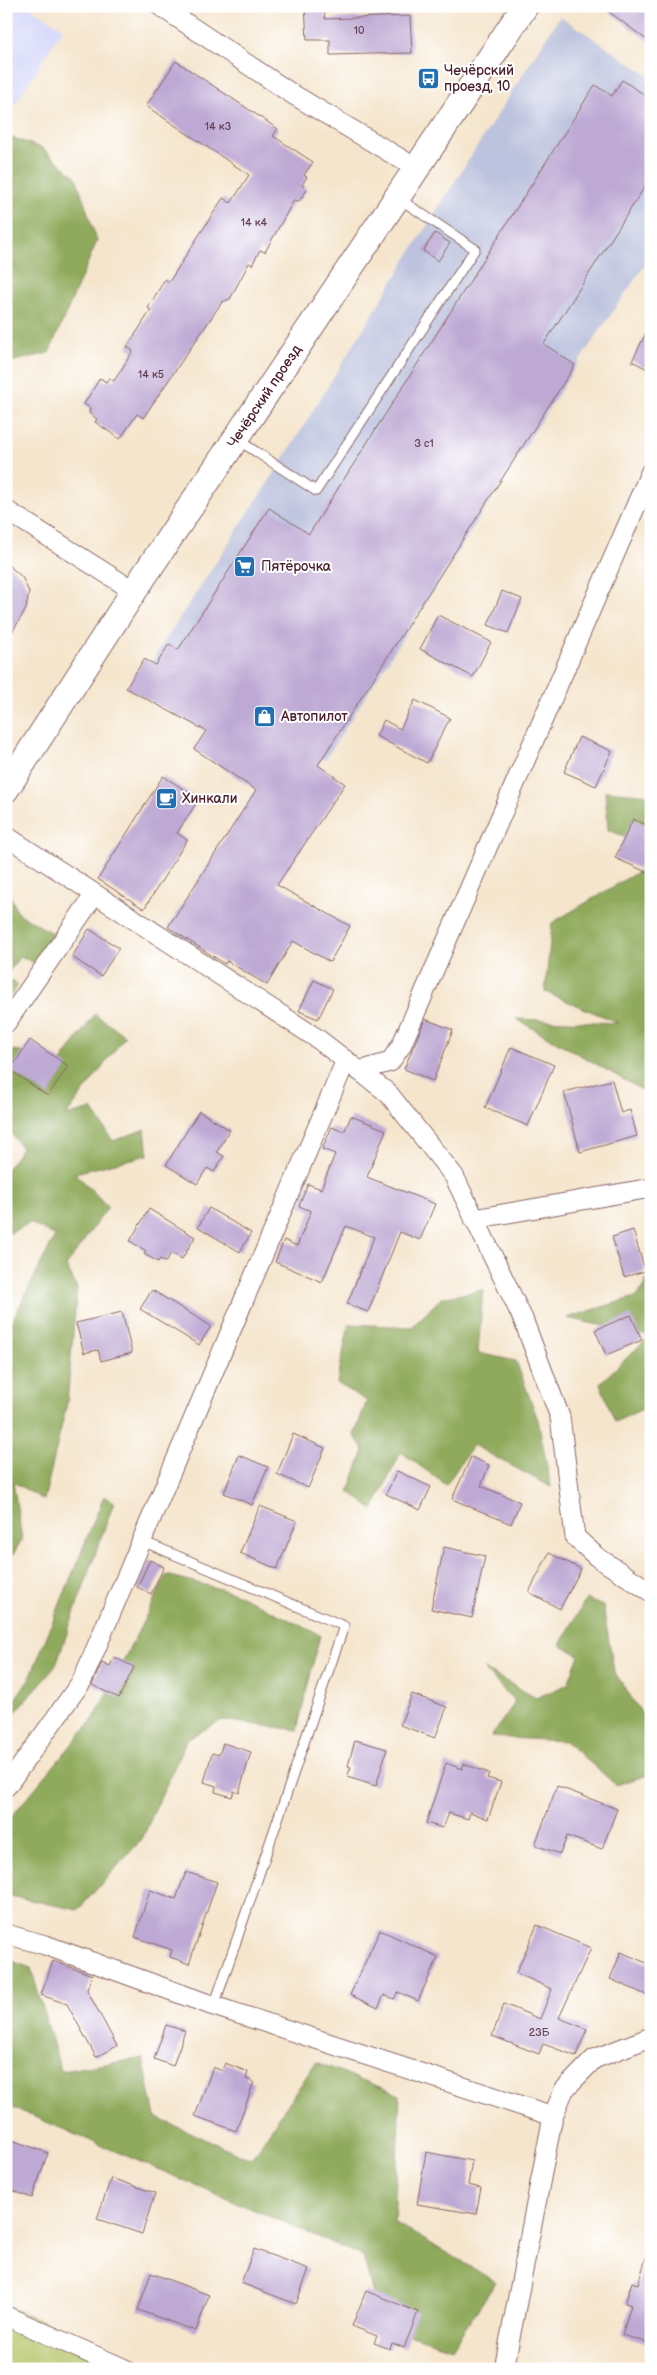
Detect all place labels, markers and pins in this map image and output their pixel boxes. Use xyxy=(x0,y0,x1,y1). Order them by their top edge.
place label: Чечёрский проезд, 10 xyxy=(444,62,514,95)
bus stop icon: Чечёрский проезд, 10 xyxy=(416,66,440,90)
supermarket icon: Пятёрочка xyxy=(233,554,257,578)
place label: Пятёрочка xyxy=(261,558,332,575)
shop icon: Автопилот xyxy=(253,704,277,728)
place label: Автопилот xyxy=(280,708,348,725)
cafe icon: Хинкали xyxy=(154,786,178,810)
place label: Хинкали xyxy=(182,790,237,807)

